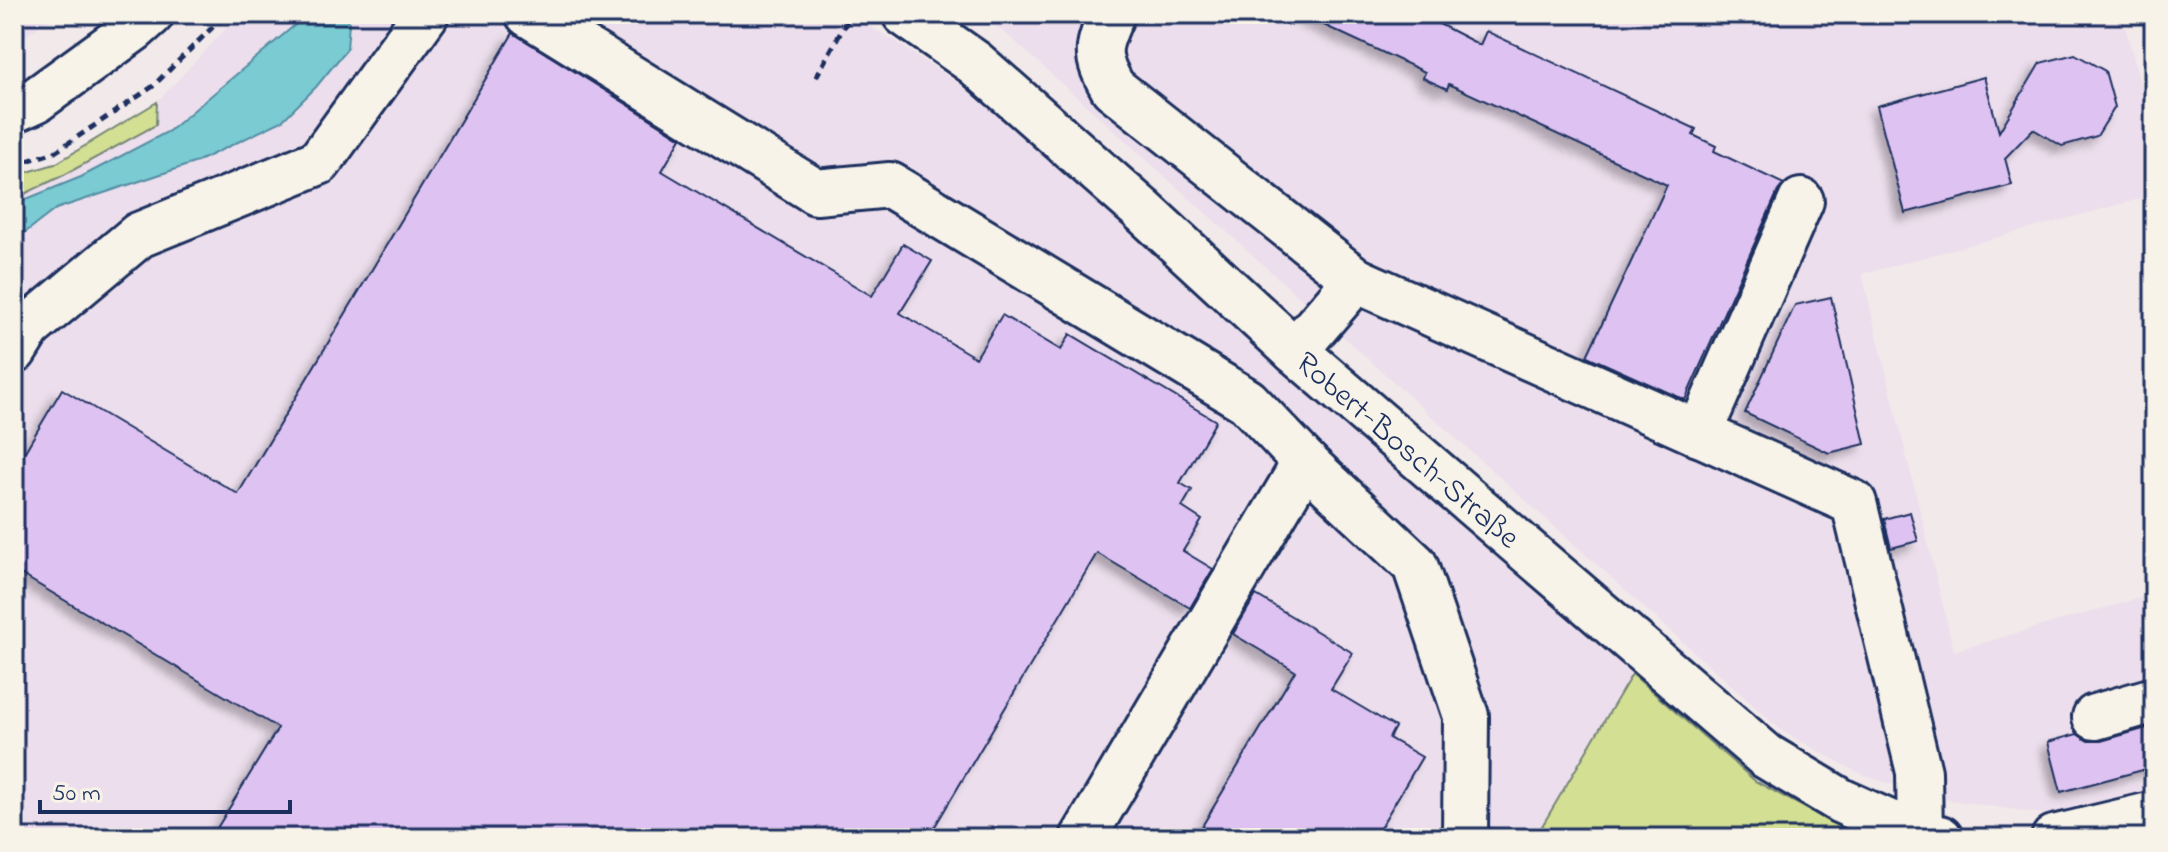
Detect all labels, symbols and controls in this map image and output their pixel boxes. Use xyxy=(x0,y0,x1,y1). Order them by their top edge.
street label: Robert-Bosch-Straße xyxy=(1284,341,1530,562)
scale bar xyxy=(40,764,290,814)
text: 50 m xyxy=(52,777,101,812)

